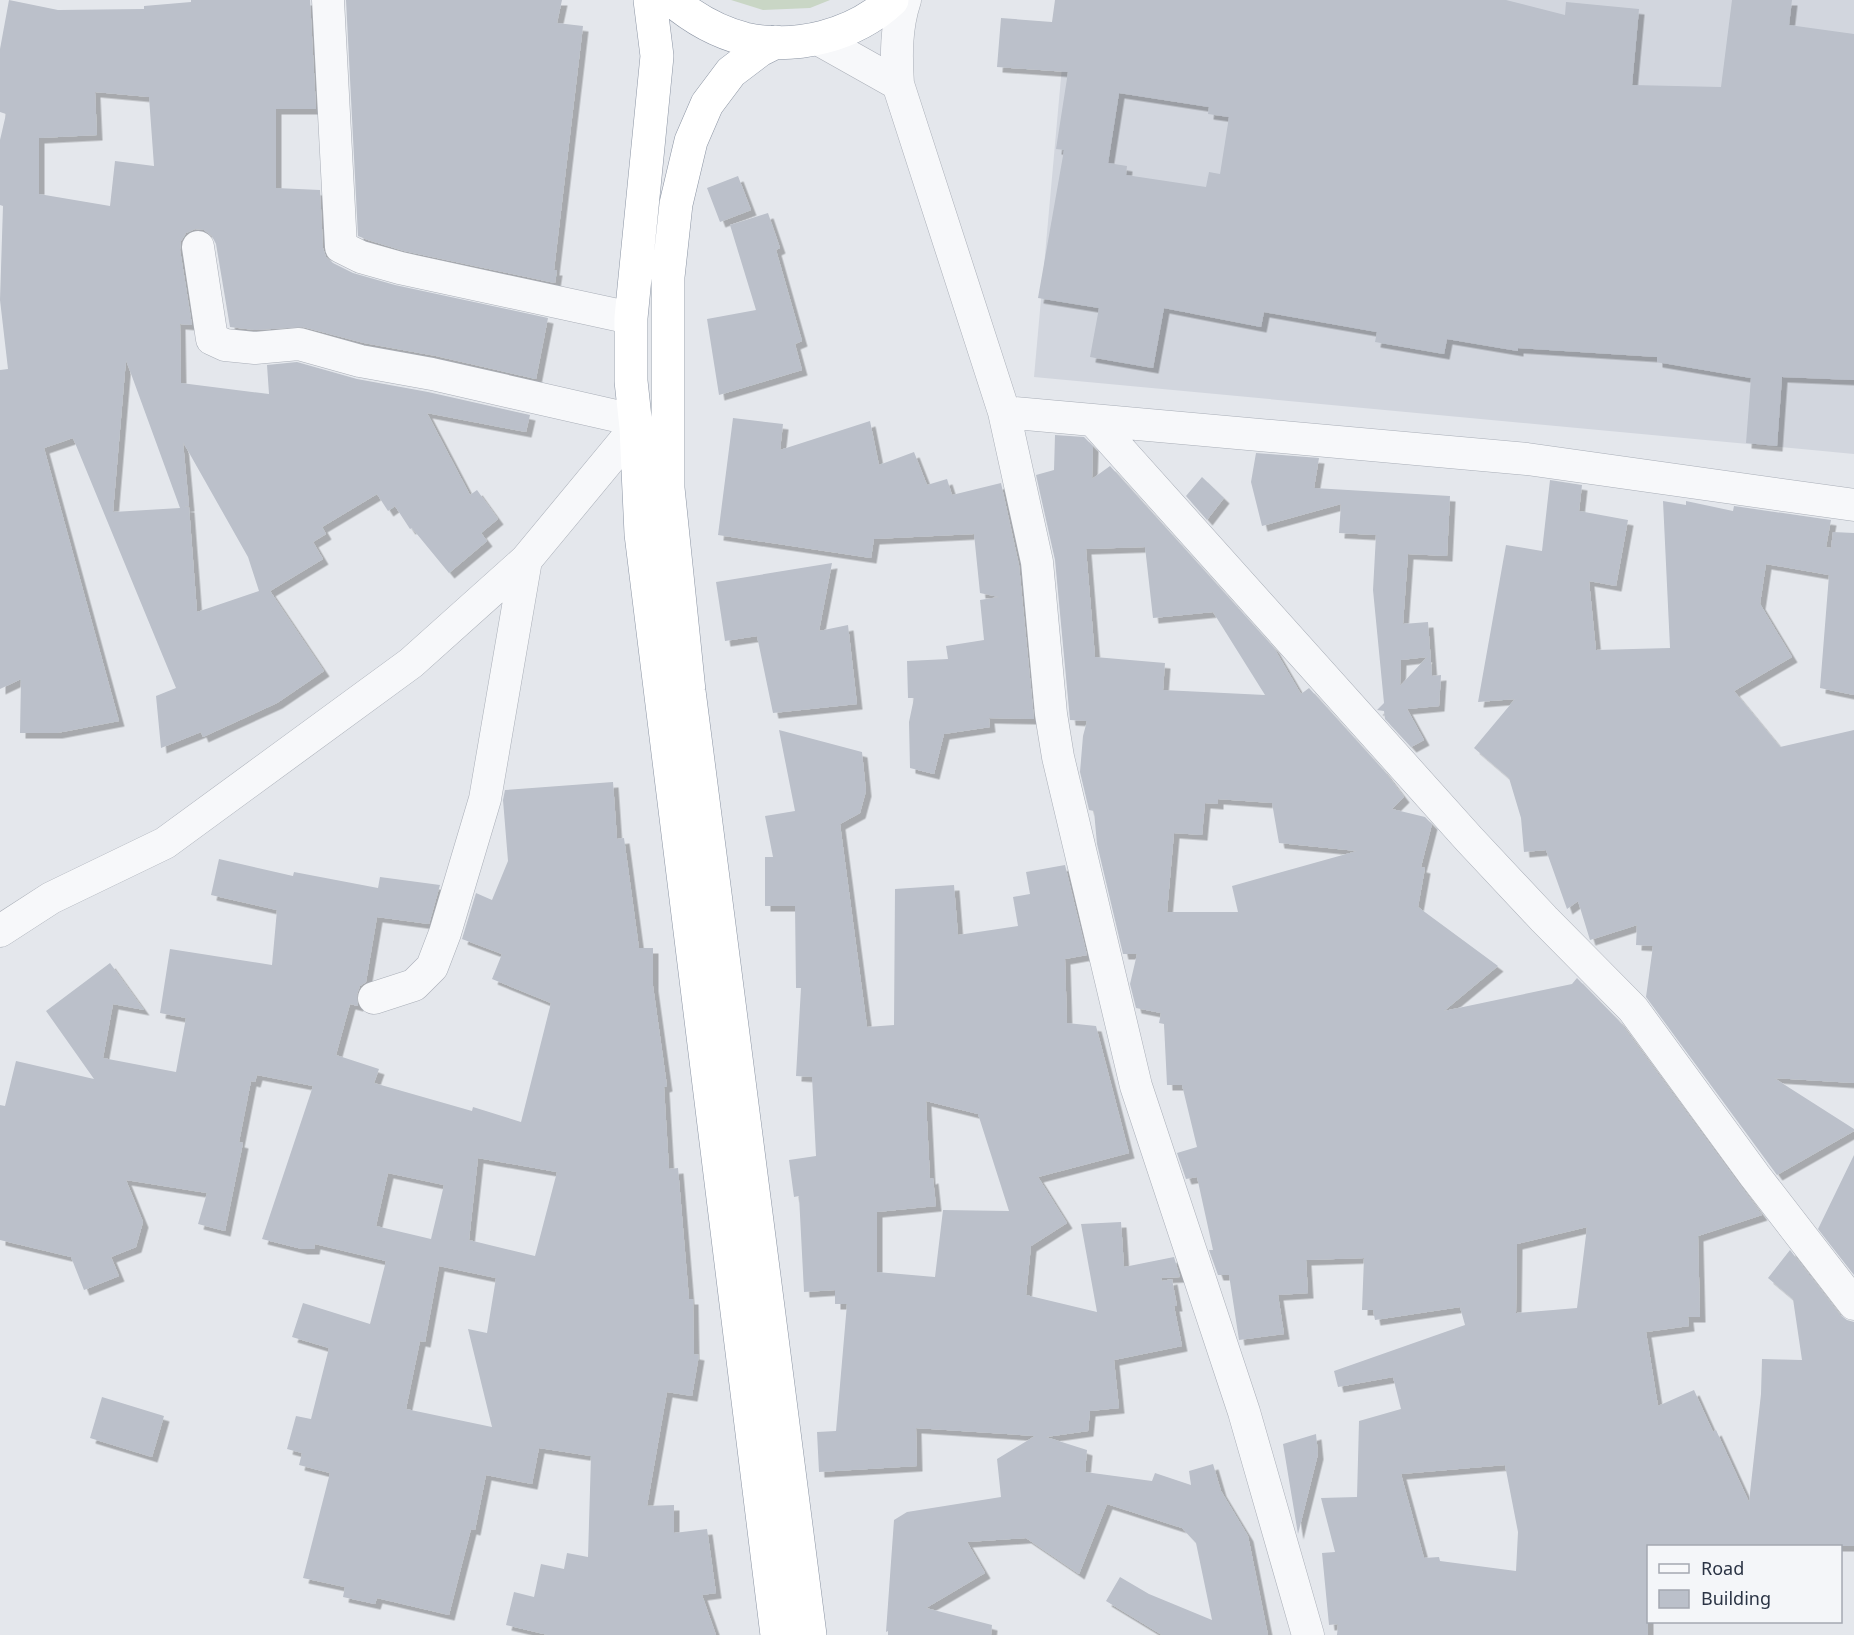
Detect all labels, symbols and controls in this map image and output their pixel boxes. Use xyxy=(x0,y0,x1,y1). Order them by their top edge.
legend xyxy=(1647,1545,1842,1623)
text: Road xyxy=(1701,1556,1744,1580)
text: Building xyxy=(1701,1586,1771,1610)

